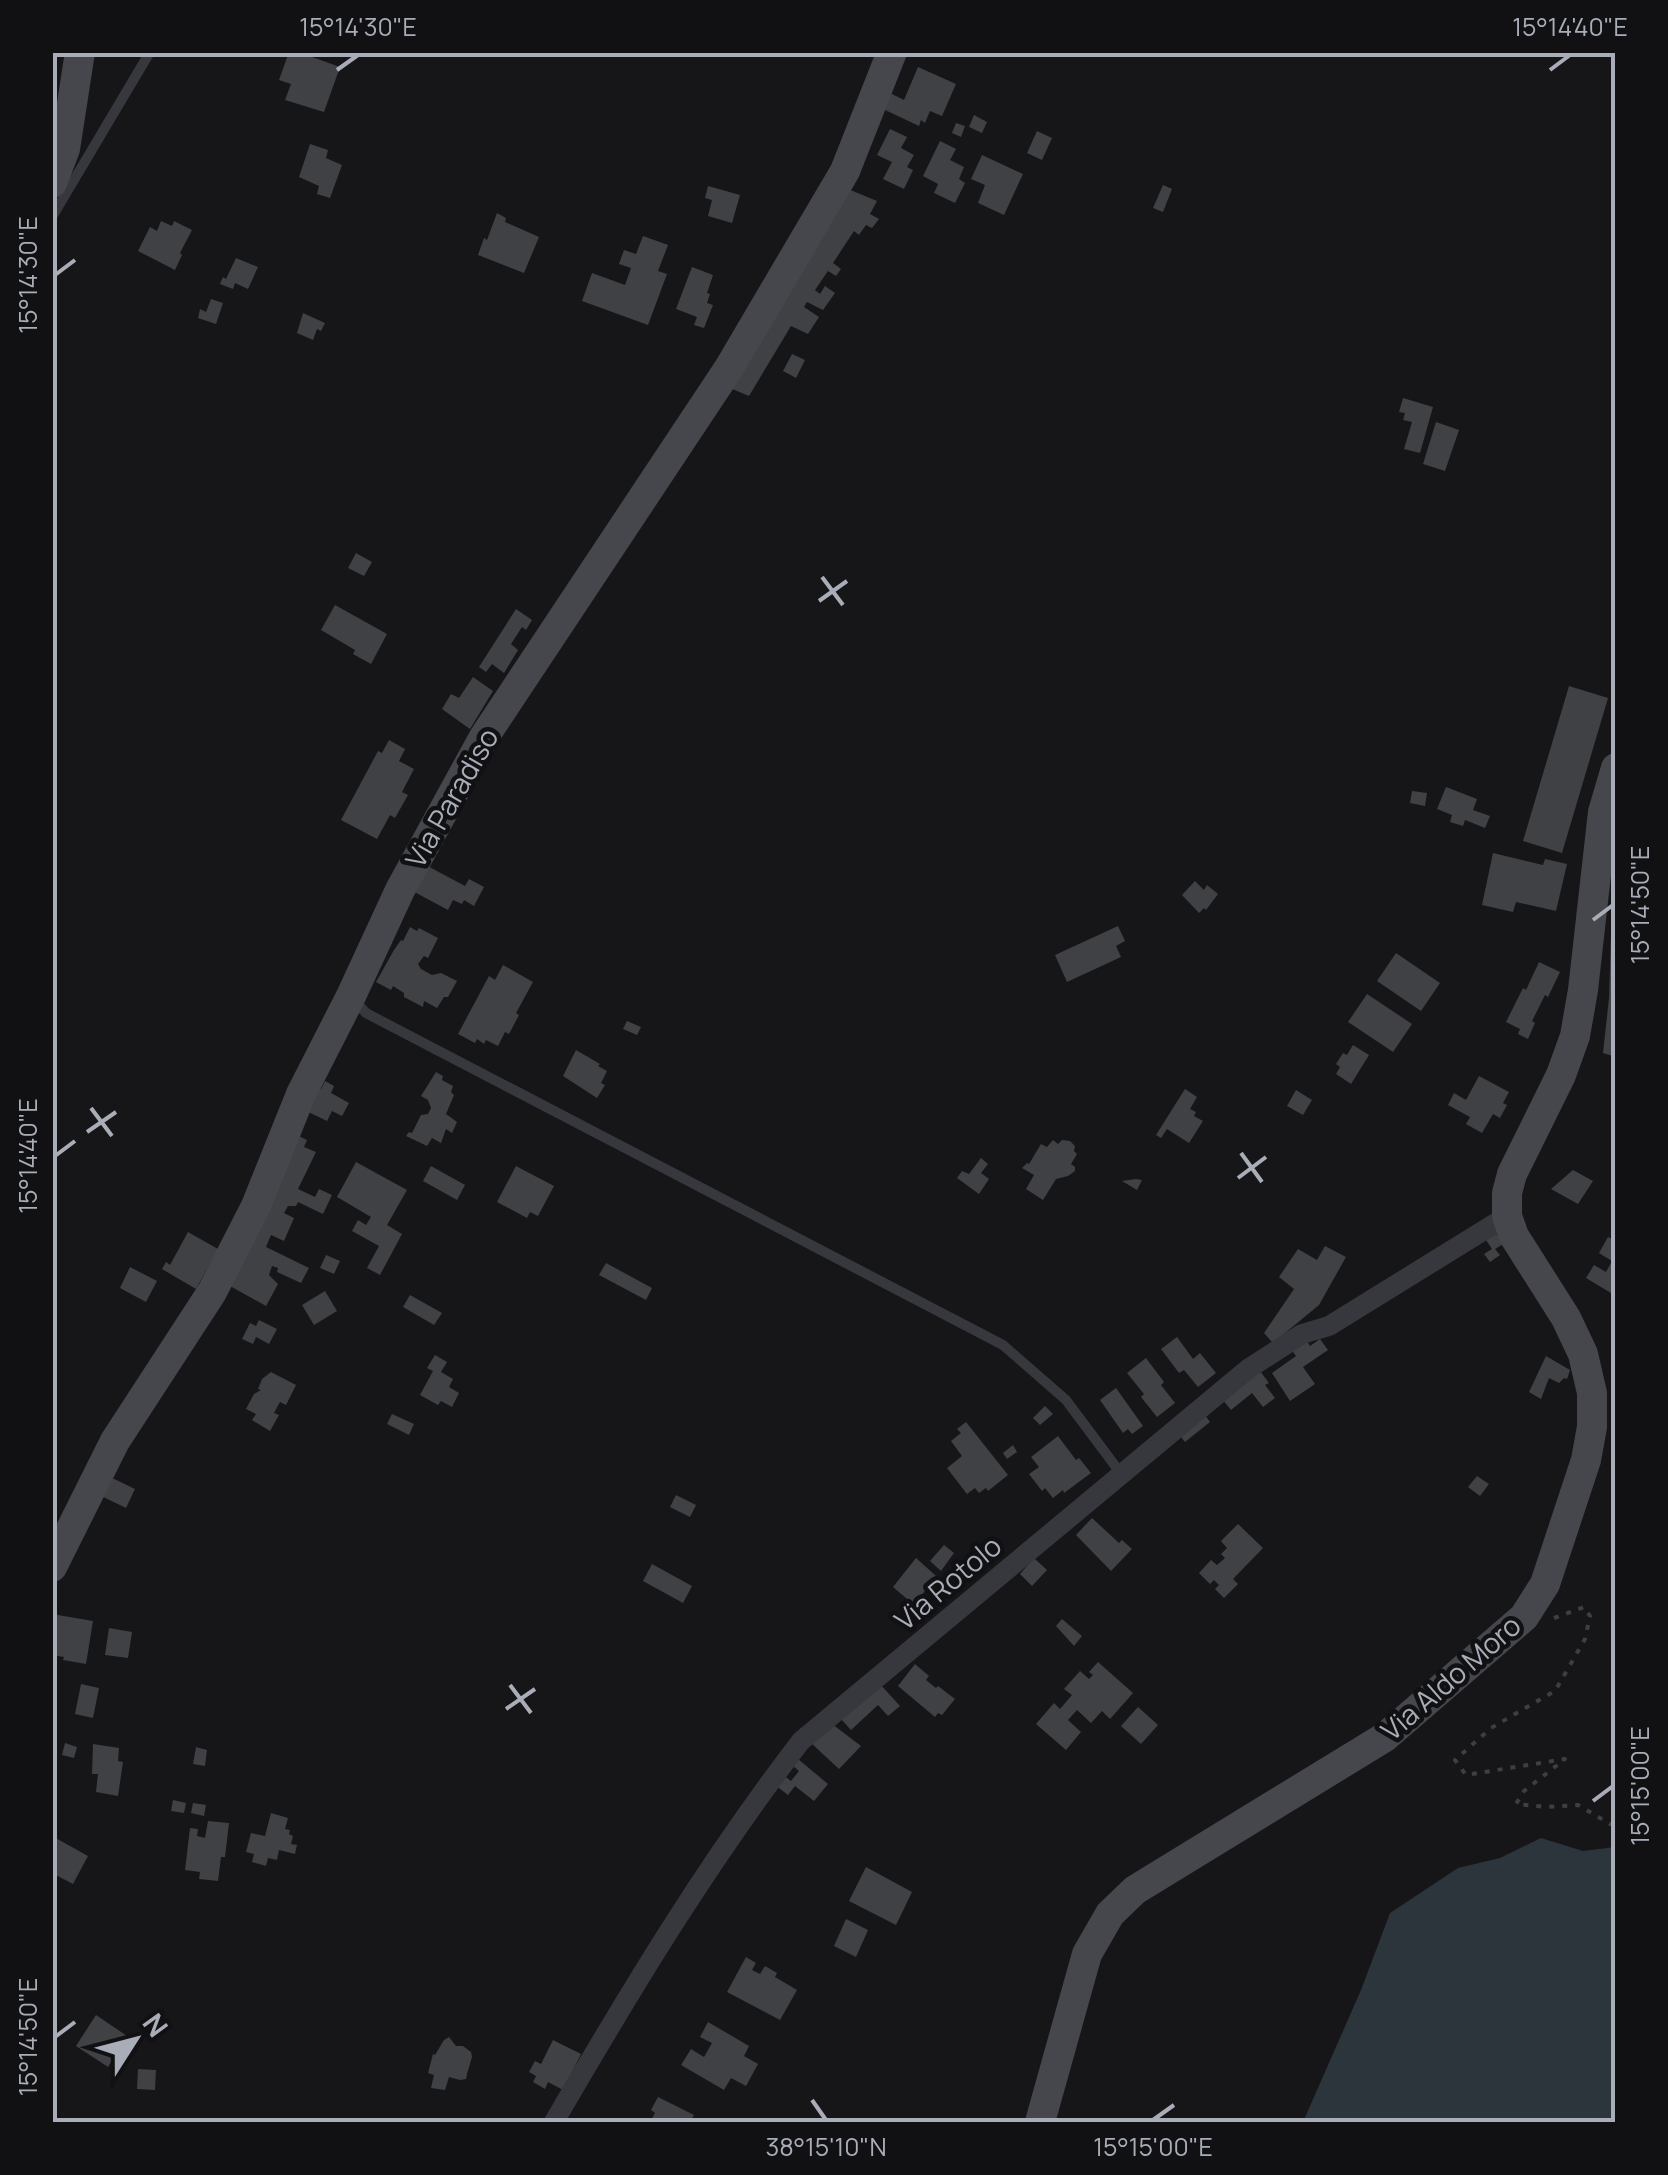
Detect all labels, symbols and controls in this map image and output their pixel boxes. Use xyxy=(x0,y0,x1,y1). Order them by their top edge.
text: 15°14'30"E xyxy=(299,9,417,44)
text: 15°14'40"E xyxy=(1512,9,1628,44)
text: 15°14'30"E xyxy=(10,216,45,334)
street label: Via Paradiso xyxy=(396,721,506,874)
text: 15°14'50"E xyxy=(1622,846,1657,964)
text: 15°14'40"E xyxy=(10,1098,45,1214)
street label: Via Rotolo xyxy=(886,1526,1009,1638)
street label: Via Aldo Moro xyxy=(1372,1606,1528,1749)
text: 15°15'00"E xyxy=(1622,1726,1657,1846)
text: 15°14'50"E xyxy=(10,1978,45,2096)
north arrow xyxy=(85,1990,185,2090)
text: N xyxy=(135,2005,177,2044)
text: 38°15'10"N xyxy=(765,2129,887,2164)
text: 15°15'00"E xyxy=(1093,2129,1213,2164)

